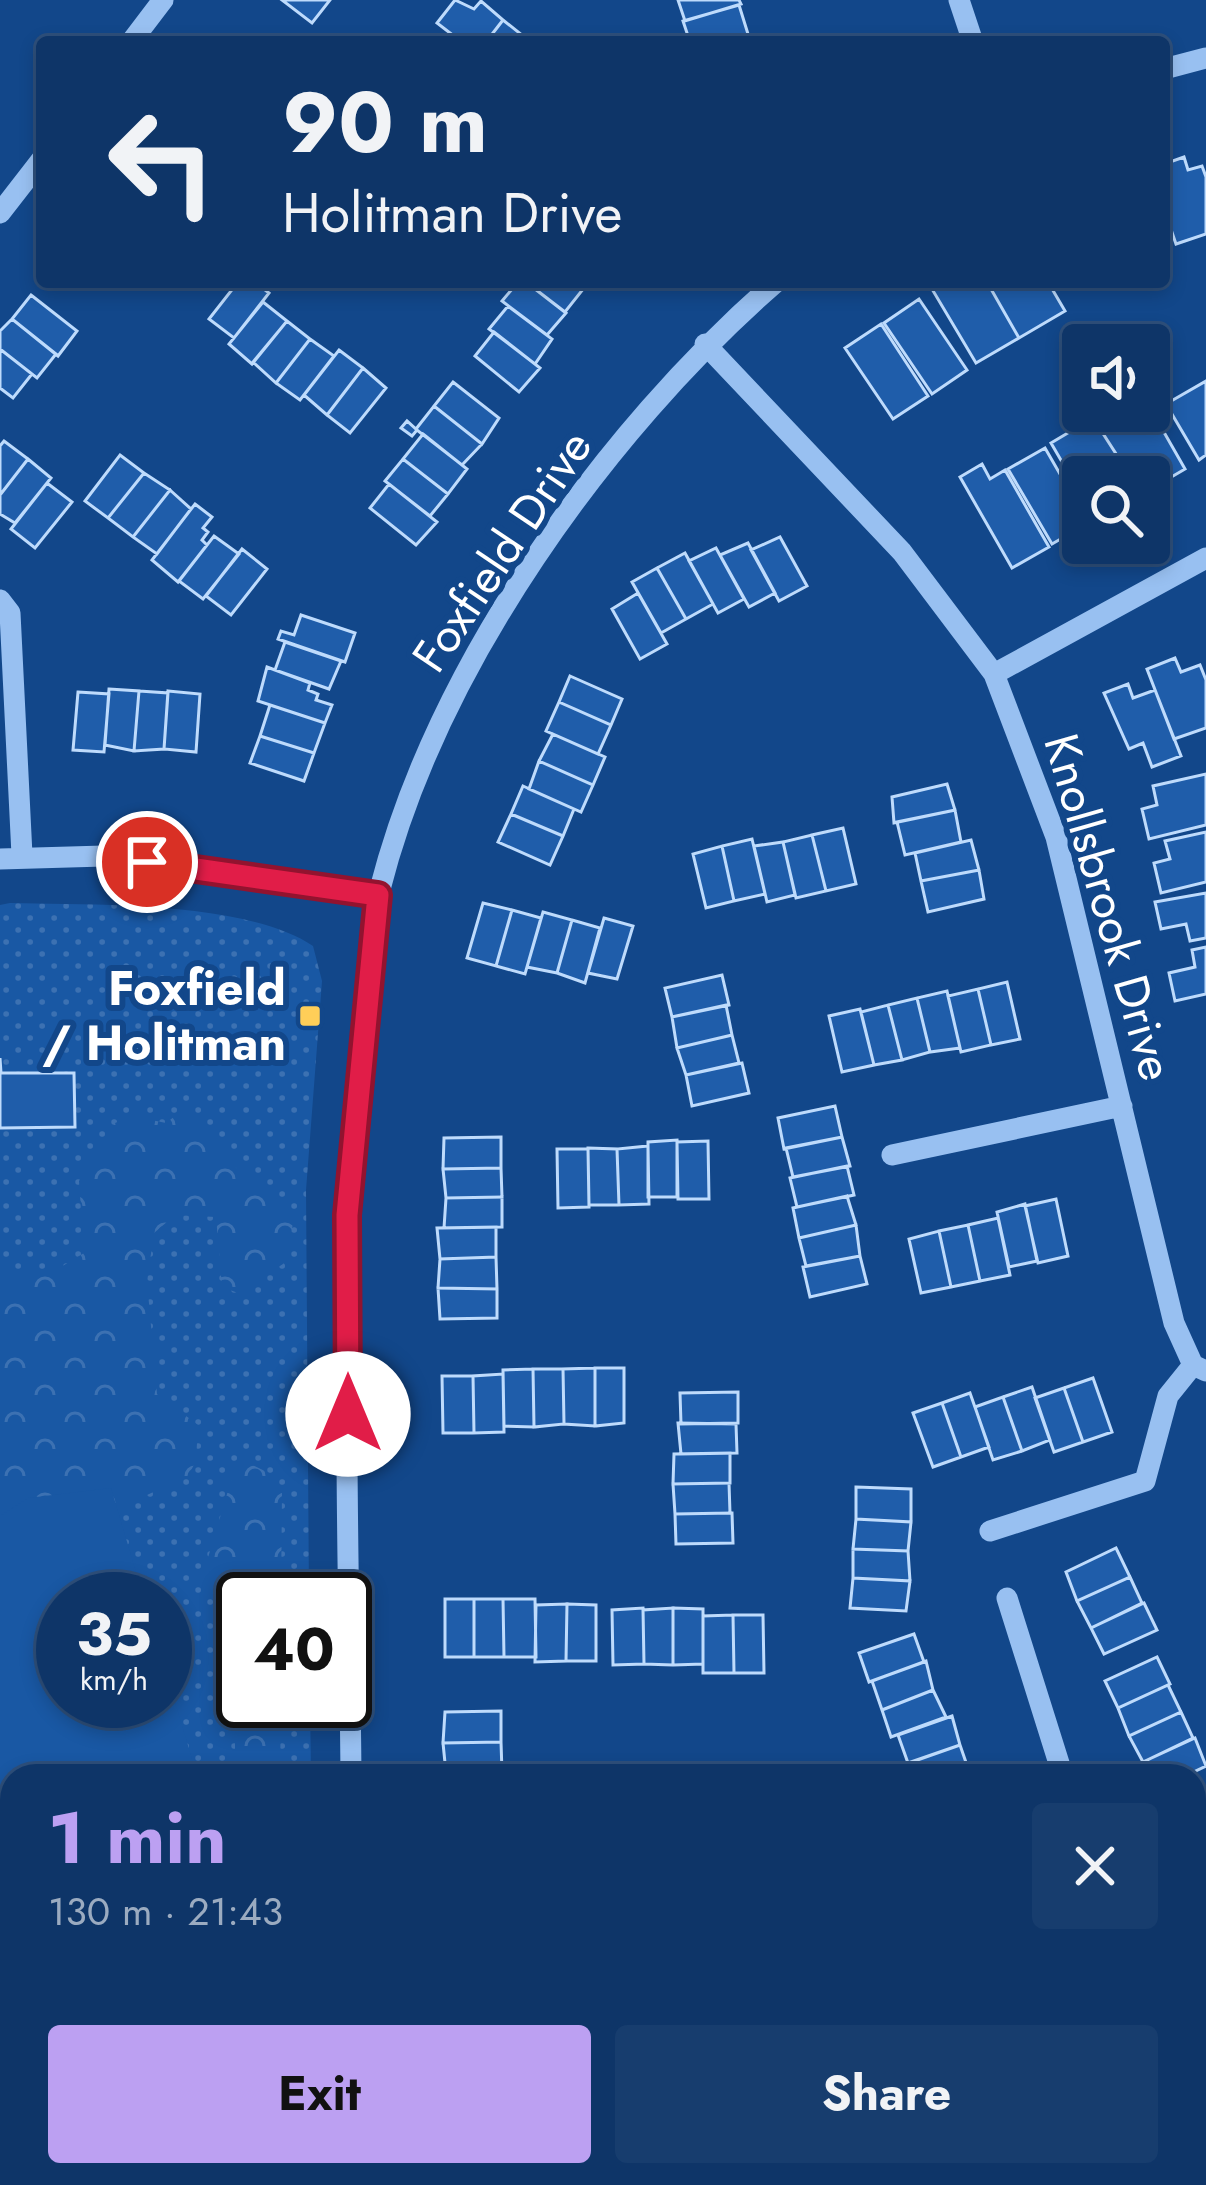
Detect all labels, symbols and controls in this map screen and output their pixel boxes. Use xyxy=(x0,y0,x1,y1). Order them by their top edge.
text: 90 m xyxy=(282,62,488,184)
icon: left xyxy=(84,84,240,240)
text: Holitman Drive xyxy=(282,174,622,252)
map controls xyxy=(1062,324,1170,564)
button: sound xyxy=(1062,324,1170,432)
street label: Foxfield Drive xyxy=(395,416,609,686)
button: search xyxy=(1062,456,1170,564)
street label: Knollsbrook Drive xyxy=(1027,726,1191,1088)
pin xyxy=(96,811,198,913)
icon: arrive xyxy=(114,829,180,895)
place label: Foxfield / Holitman xyxy=(42,954,286,1078)
marker: Foxfield / Holitman xyxy=(297,1003,323,1029)
position arrow xyxy=(285,1351,411,1477)
speed limit sign: 40 xyxy=(216,1572,372,1728)
text: 35 xyxy=(76,1591,152,1678)
text: km/h xyxy=(80,1658,148,1701)
text: 1 min xyxy=(48,1786,227,1890)
button: close xyxy=(1032,1803,1158,1929)
text: 130 m · 21:43 xyxy=(48,1883,283,1940)
button: Exit xyxy=(48,2025,591,2163)
button: Share xyxy=(615,2025,1158,2163)

